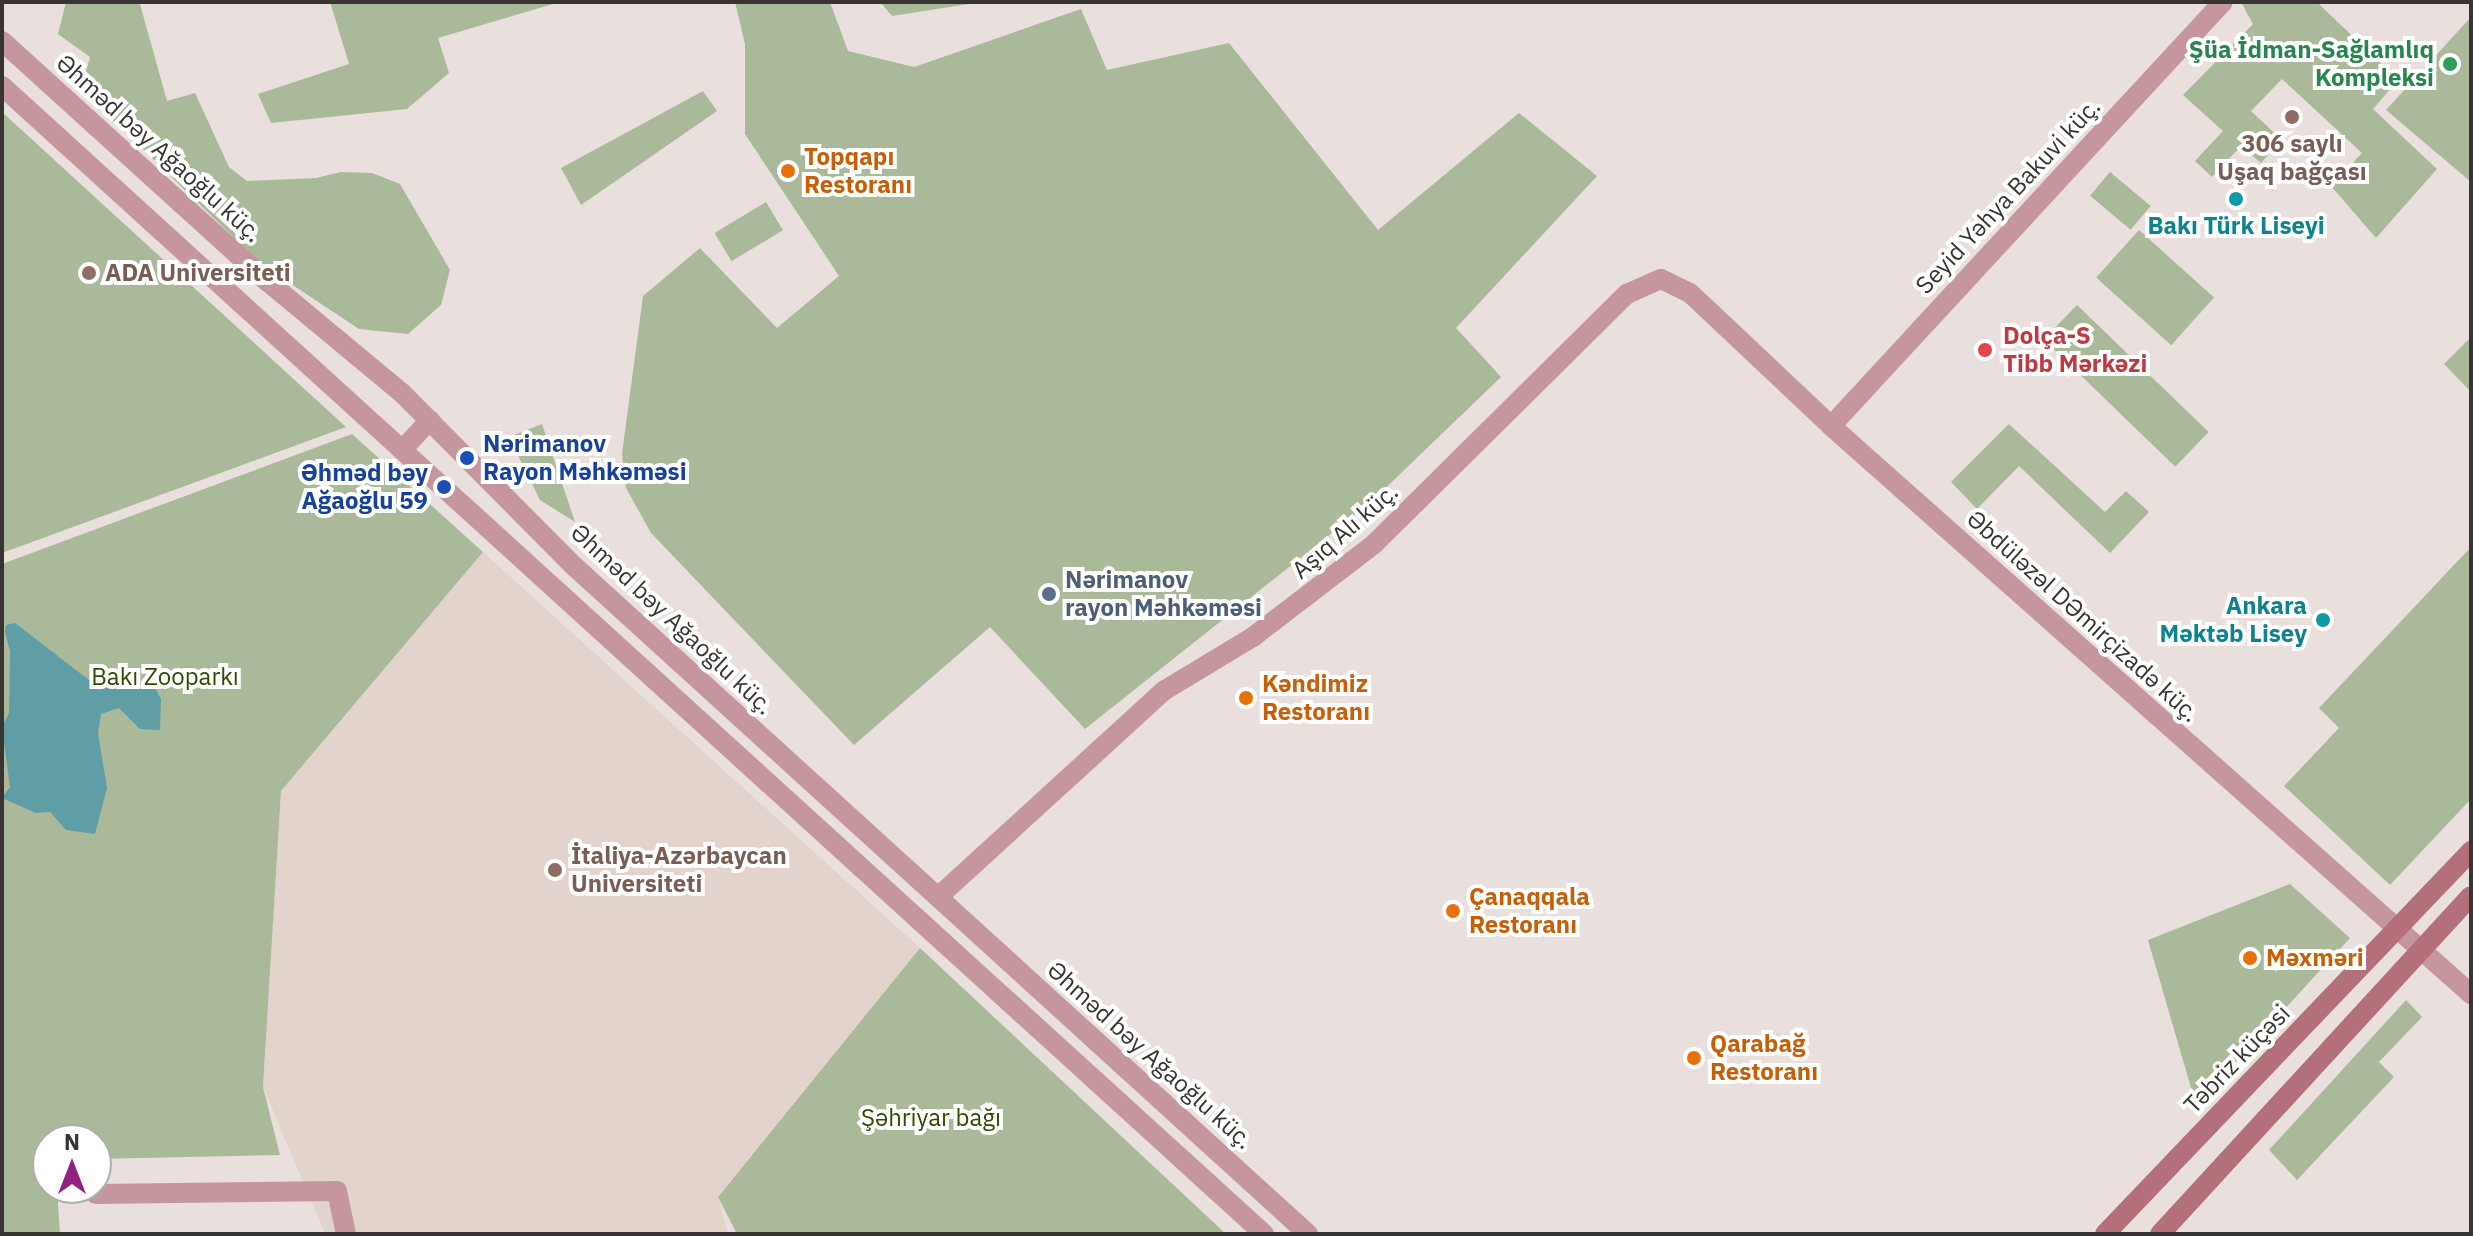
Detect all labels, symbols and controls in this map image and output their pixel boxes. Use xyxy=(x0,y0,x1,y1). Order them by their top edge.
place label: Şüa İdman-Sağlamlıq Kompleksi xyxy=(2189,36,2434,92)
street label: Əhməd bəy Ağaoğlu küç. xyxy=(50,48,268,248)
marker: Şüa İdman-Sağlamlıq Kompleksi xyxy=(2441,55,2459,73)
street label: Seyid Yəhya Bakuvi küç. xyxy=(1910,92,2106,300)
marker: 306 saylı Uşaq bağçası xyxy=(2283,108,2301,126)
place label: 306 saylı Uşaq bağçası xyxy=(2217,130,2367,186)
place label: Topqapı Restoranı xyxy=(804,143,912,199)
marker: Topqapı Restoranı xyxy=(779,162,797,180)
marker: Bakı Türk Liseyi xyxy=(2227,190,2245,208)
place label: Bakı Türk Liseyi xyxy=(2147,212,2325,240)
place label: ADA Universiteti xyxy=(105,259,291,287)
marker: ADA Universiteti xyxy=(80,264,98,282)
place label: Dolça-S Tibb Mərkəzi xyxy=(2003,322,2147,378)
marker: Dolça-S Tibb Mərkəzi xyxy=(1974,339,1996,361)
place label: Nərimanov Rayon Məhkəməsi xyxy=(483,430,687,486)
marker: Nərimanov Rayon Məhkəməsi xyxy=(458,449,476,467)
place label: Əhməd bəy Ağaoğlu 59 xyxy=(301,459,428,515)
street label: Aşıq Alı küç. xyxy=(1286,477,1404,585)
marker: Əhməd bəy Ağaoğlu 59 xyxy=(435,478,453,496)
street label: Əbdüləzəl DƏmirçizadə küç. xyxy=(1961,504,2205,728)
street label: Əhməd bəy Ağaoğlu küç. xyxy=(565,518,779,720)
place label: Nərimanov rayon Məhkəməsi xyxy=(1065,566,1262,622)
marker: Nərimanov rayon Məhkəməsi xyxy=(1040,585,1058,603)
place label: Ankara Məktəb Lisey xyxy=(2160,592,2307,648)
marker: Ankara Məktəb Lisey xyxy=(2314,611,2332,629)
park label: Bakı Zooparkı xyxy=(91,663,239,691)
place label: Kəndimiz Restoranı xyxy=(1262,670,1370,726)
marker: Kəndimiz Restoranı xyxy=(1237,689,1255,707)
place label: İtaliya-Azərbaycan Universiteti xyxy=(571,842,787,898)
marker: İtaliya-Azərbaycan Universiteti xyxy=(546,861,564,879)
place label: Çanaqqala Restoranı xyxy=(1469,883,1590,939)
marker: Çanaqqala Restoranı xyxy=(1444,902,1462,920)
place label: Məxməri xyxy=(2266,944,2364,972)
marker: Məxməri xyxy=(2241,949,2259,967)
street label: Əhməd bəy Ağaoğlu küç. xyxy=(1041,955,1259,1155)
street label: Təbriz küçəsi xyxy=(2178,999,2296,1119)
place label: Qarabağ Restoranı xyxy=(1710,1030,1818,1086)
marker: Qarabağ Restoranı xyxy=(1685,1049,1703,1067)
park label: Şəhriyar bağı xyxy=(861,1104,1001,1132)
north arrow xyxy=(32,1124,112,1204)
text: N xyxy=(64,1127,80,1156)

